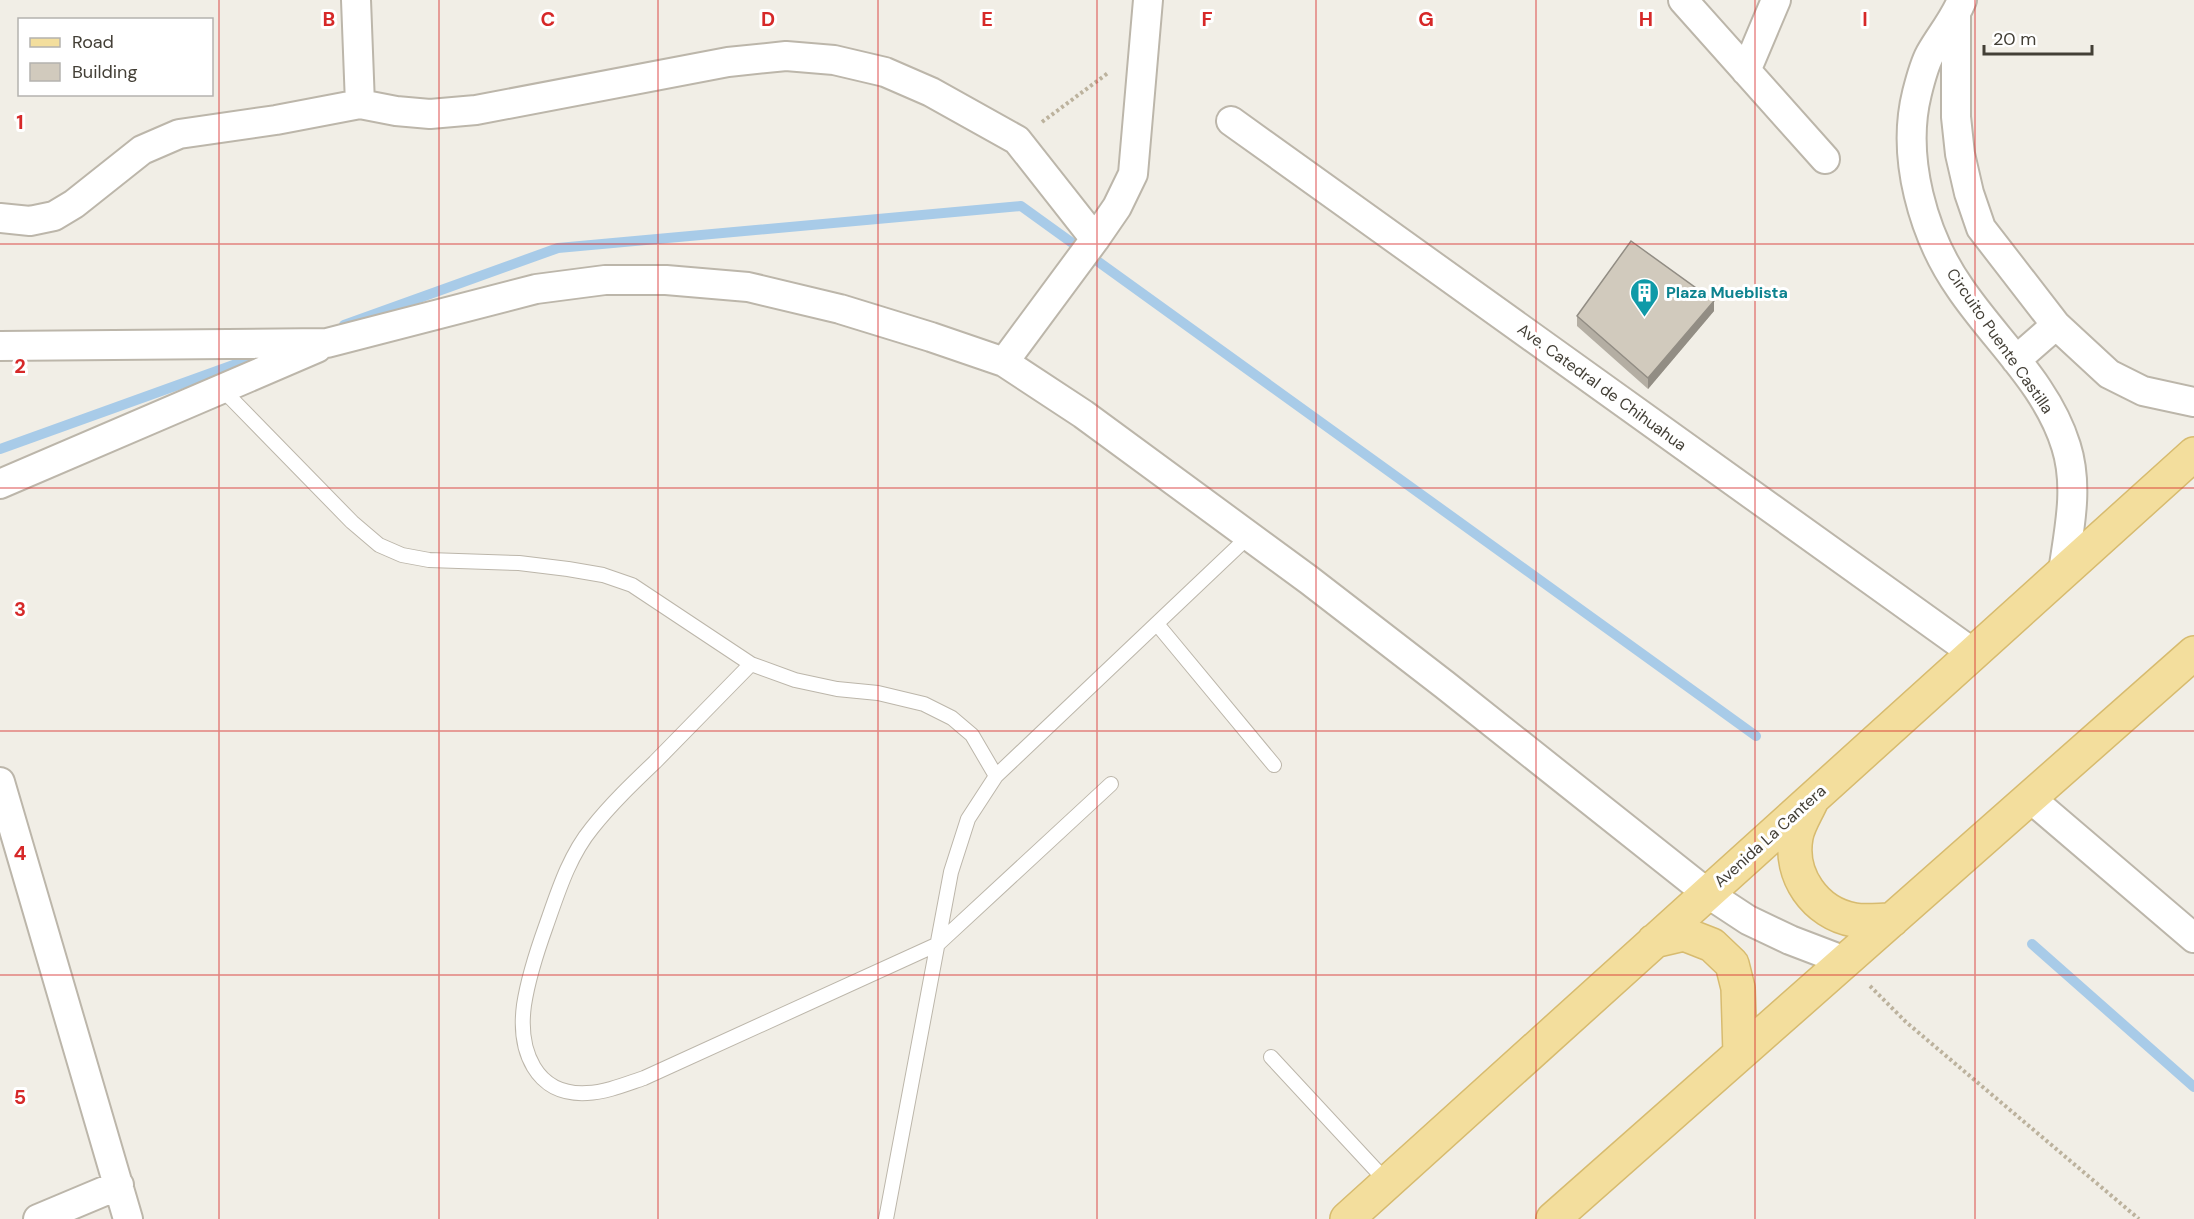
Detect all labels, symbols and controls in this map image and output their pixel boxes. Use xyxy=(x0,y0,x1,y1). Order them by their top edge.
text: B xyxy=(323,6,335,32)
text: C xyxy=(541,6,555,32)
text: D xyxy=(761,6,775,32)
text: E xyxy=(981,6,993,32)
text: F xyxy=(1201,6,1213,32)
text: G xyxy=(1418,6,1434,32)
text: H xyxy=(1639,6,1653,32)
text: I xyxy=(1862,6,1868,32)
legend xyxy=(18,18,213,96)
scale bar xyxy=(1984,18,2092,56)
text: 20 m xyxy=(1993,27,2036,51)
text: Road xyxy=(72,30,114,54)
text: Building xyxy=(72,60,137,84)
text: 1 xyxy=(16,109,24,135)
street label: Circuito Puente Castilla xyxy=(1942,264,2058,418)
building icon: Plaza Mueblista xyxy=(1629,276,1661,318)
place label: Plaza Mueblista xyxy=(1666,282,1788,303)
street label: Ave. Catedral de Chihuahua xyxy=(1513,319,1691,455)
text: 2 xyxy=(14,353,26,379)
text: 3 xyxy=(14,596,26,622)
street label: Avenida La Cantera xyxy=(1710,780,1830,892)
text: 4 xyxy=(14,840,27,866)
text: 5 xyxy=(14,1084,26,1110)

